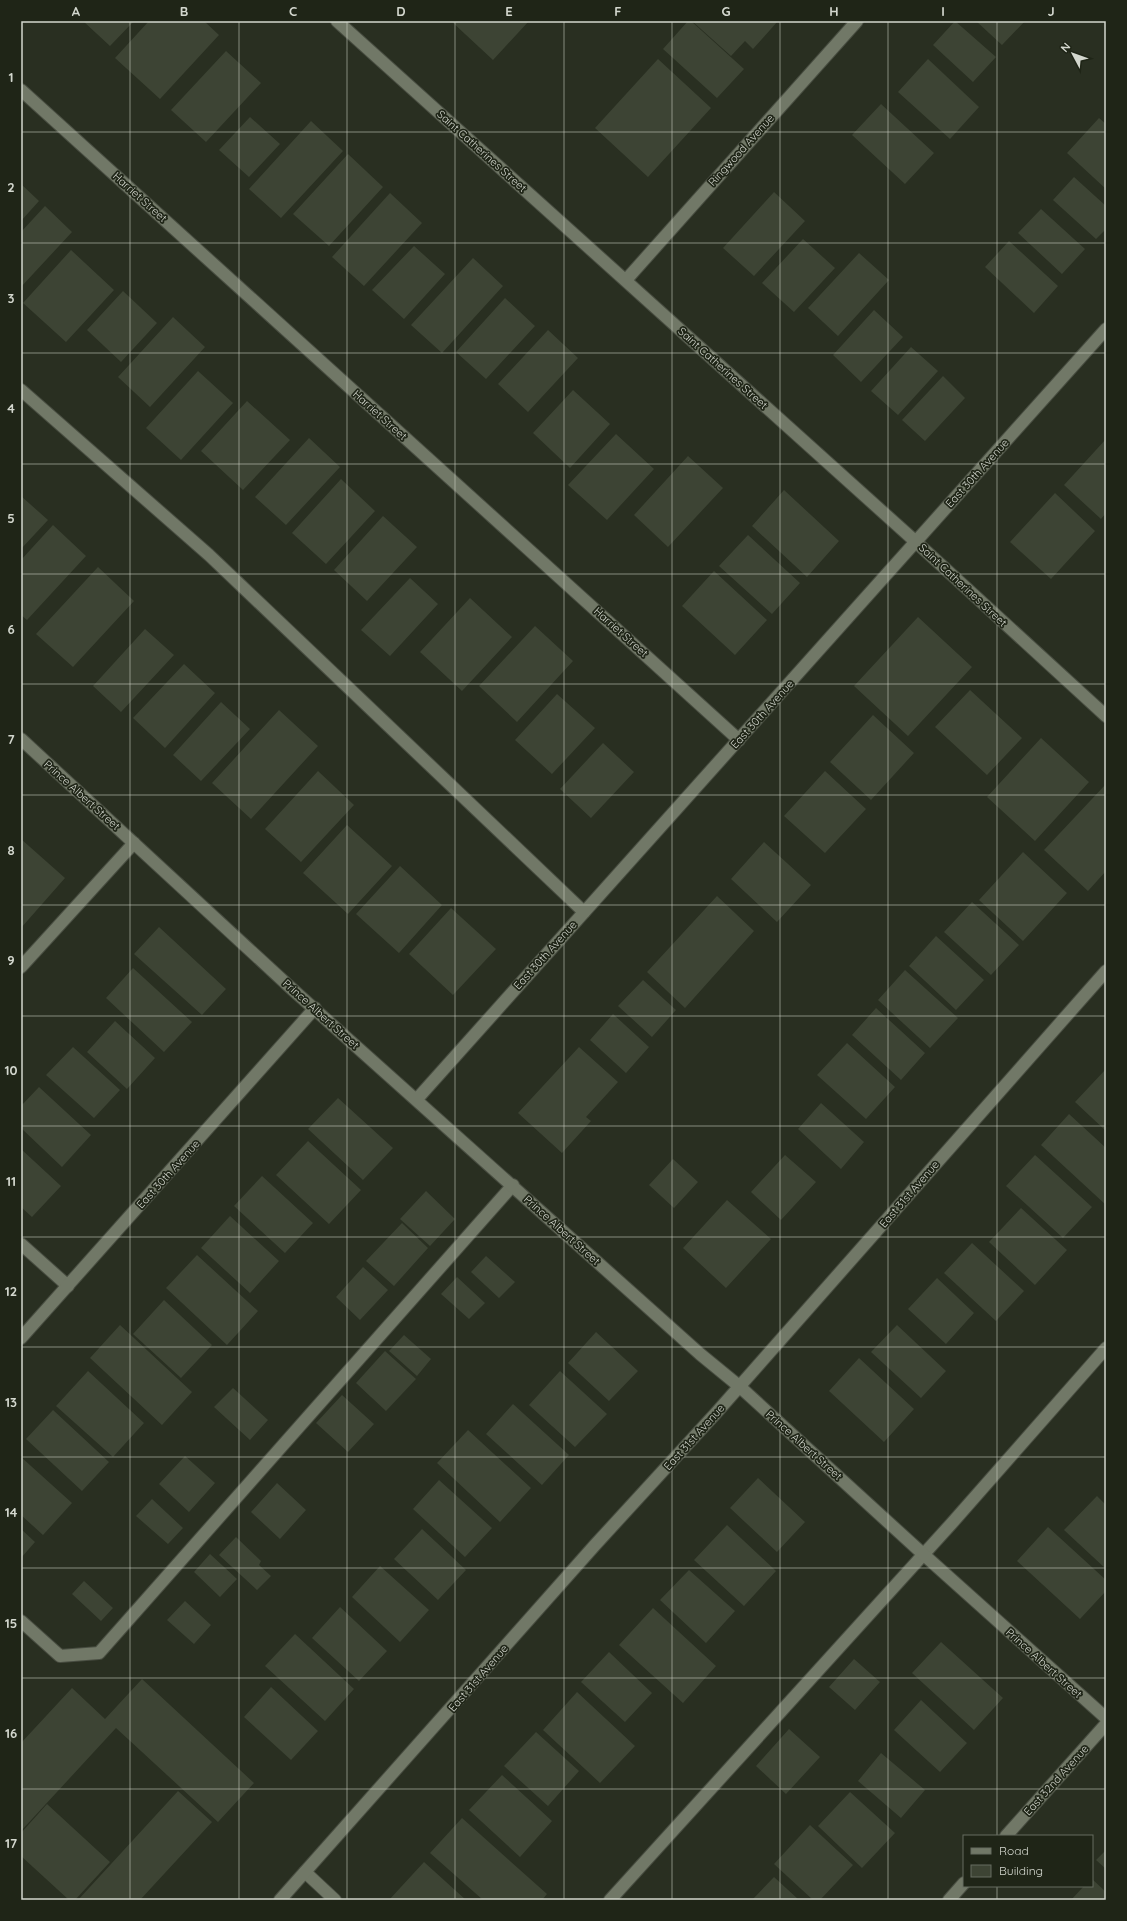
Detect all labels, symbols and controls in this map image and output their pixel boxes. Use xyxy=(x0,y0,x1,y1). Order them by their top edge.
text: A xyxy=(72,3,81,19)
text: B xyxy=(180,3,188,19)
text: C xyxy=(289,3,297,19)
text: D xyxy=(396,3,406,19)
text: E xyxy=(505,3,513,19)
text: F xyxy=(614,3,622,19)
text: G xyxy=(721,3,731,19)
text: H xyxy=(829,3,839,19)
text: I xyxy=(941,3,945,19)
text: J xyxy=(1047,3,1055,19)
north arrow xyxy=(1053,34,1093,74)
text: N xyxy=(1058,40,1073,55)
text: 1 xyxy=(8,69,14,85)
street label: Saint Catherines Street xyxy=(434,107,530,195)
street label: Ringwood Avenue xyxy=(705,111,777,189)
street label: Harriet Street xyxy=(110,169,170,225)
text: 2 xyxy=(7,179,15,195)
text: 3 xyxy=(8,290,15,306)
street label: Saint Catherines Street xyxy=(675,324,771,412)
street label: Harriet Street xyxy=(350,387,410,443)
text: 4 xyxy=(7,400,15,416)
street label: East 30th Avenue xyxy=(942,436,1012,510)
text: 5 xyxy=(7,510,15,526)
street label: Saint Catherines Street xyxy=(916,540,1010,630)
street label: Harriet Street xyxy=(591,604,651,660)
text: 6 xyxy=(7,621,15,637)
street label: East 30th Avenue xyxy=(727,677,797,751)
text: 7 xyxy=(7,731,15,747)
street label: Prince Albert Street xyxy=(41,757,123,833)
text: 8 xyxy=(7,842,15,858)
street label: East 30th Avenue xyxy=(510,918,580,992)
text: 9 xyxy=(7,952,15,968)
street label: Prince Albert Street xyxy=(280,976,362,1052)
text: 10 xyxy=(4,1062,18,1078)
street label: East 30th Avenue xyxy=(133,1137,203,1211)
street label: East 31st Avenue xyxy=(876,1158,942,1230)
text: 11 xyxy=(6,1173,16,1189)
street label: Prince Albert Street xyxy=(521,1192,603,1268)
text: 12 xyxy=(5,1283,17,1299)
text: 13 xyxy=(5,1394,17,1410)
street label: East 31st Avenue xyxy=(661,1401,727,1473)
street label: Prince Albert Street xyxy=(763,1407,845,1483)
text: 14 xyxy=(5,1504,18,1520)
text: 15 xyxy=(5,1615,17,1631)
street label: Prince Albert Street xyxy=(1003,1625,1085,1701)
street label: East 31st Avenue xyxy=(445,1642,511,1714)
text: 16 xyxy=(5,1725,17,1741)
street label: East 32nd Avenue xyxy=(1021,1742,1091,1818)
text: 17 xyxy=(5,1835,17,1851)
legend xyxy=(963,1835,1093,1887)
text: Road xyxy=(999,1843,1029,1858)
text: Building xyxy=(999,1863,1043,1878)

